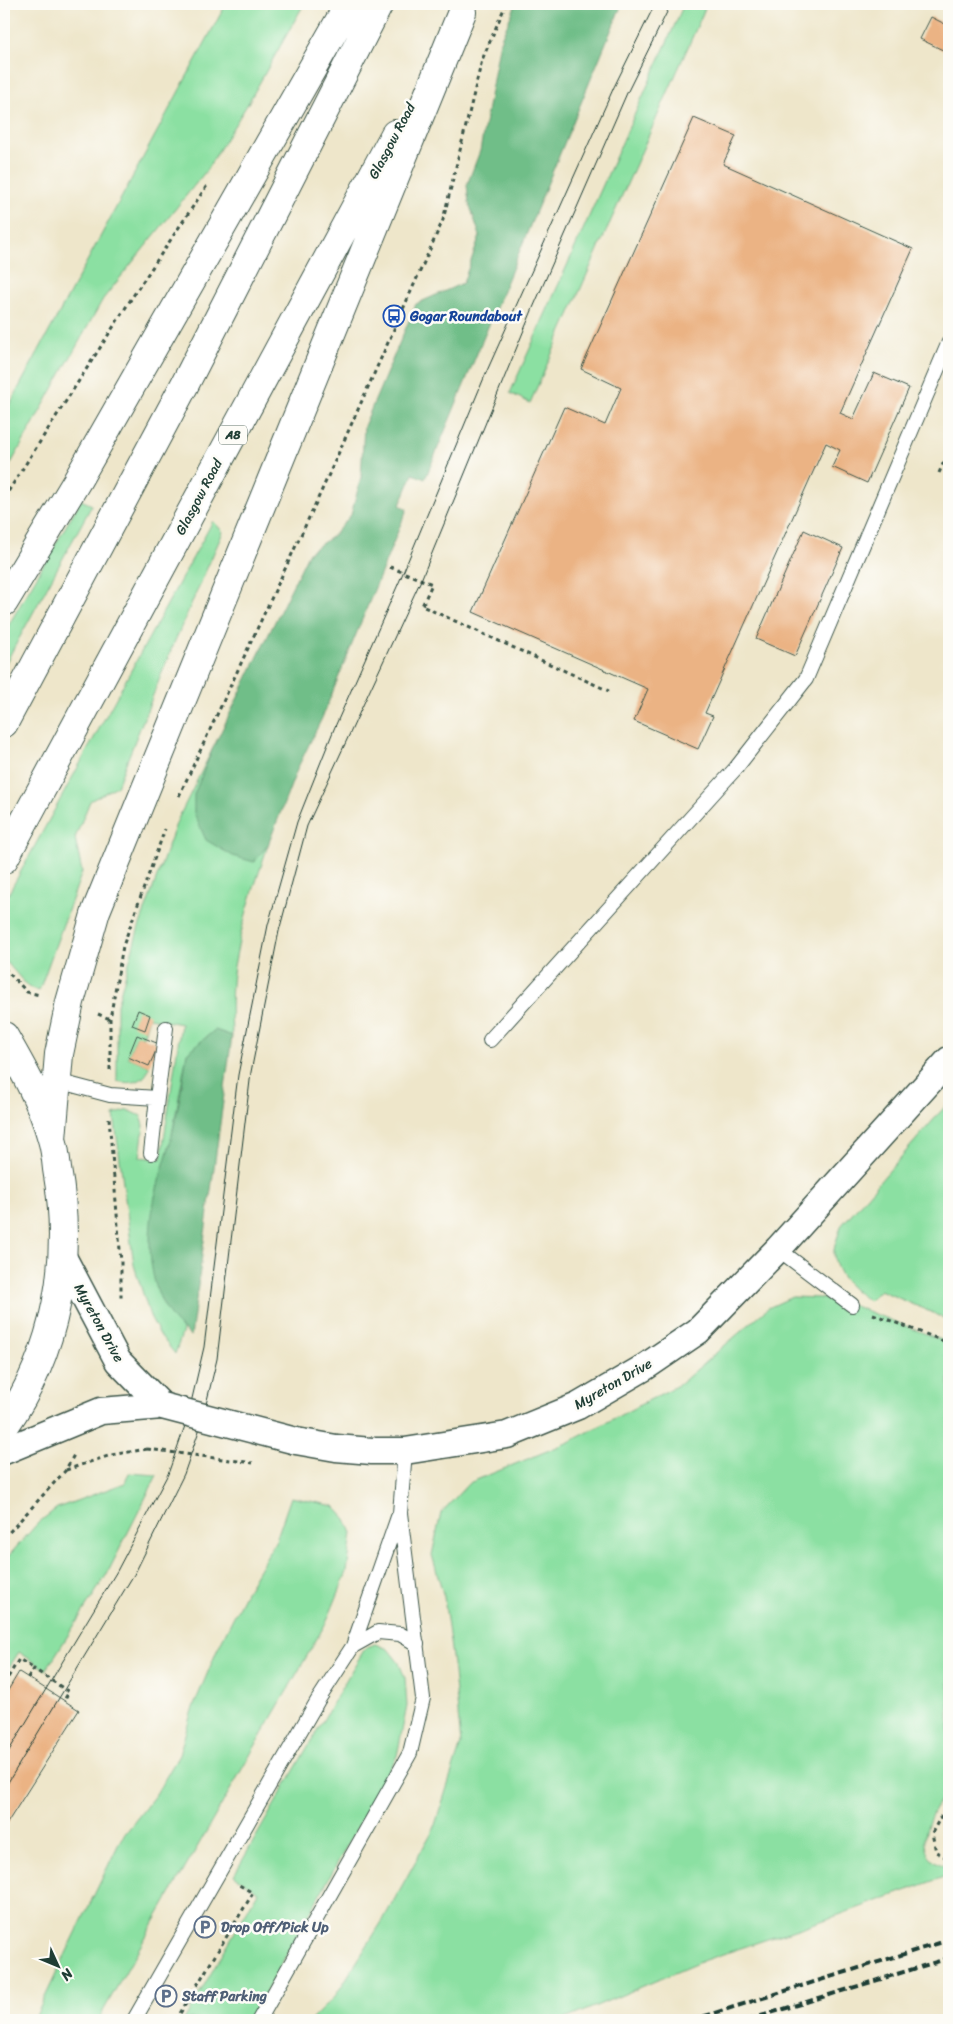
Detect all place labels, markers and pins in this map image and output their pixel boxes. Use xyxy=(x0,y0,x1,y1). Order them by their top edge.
bus stop icon: Gogar Roundabout xyxy=(382,304,406,328)
place label: Gogar Roundabout xyxy=(409,304,523,329)
parking icon: Drop Off/Pick Up xyxy=(193,1915,217,1939)
place label: Drop Off/Pick Up xyxy=(221,1915,329,1940)
parking icon: Staff Parking xyxy=(154,1984,178,2008)
place label: Staff Parking xyxy=(181,1984,268,2009)

